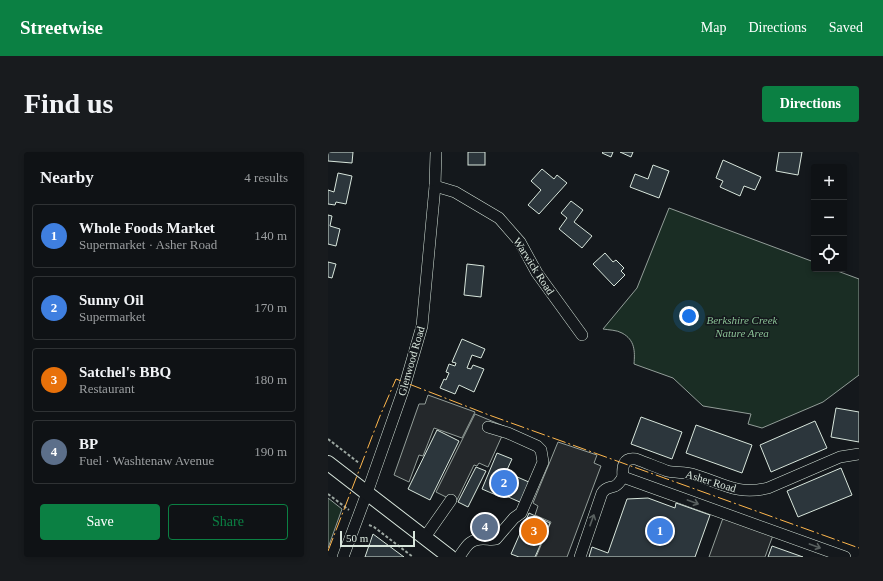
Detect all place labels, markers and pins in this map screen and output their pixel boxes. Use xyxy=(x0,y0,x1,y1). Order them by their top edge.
pin: 2 xyxy=(491,468,517,498)
pin: 4 xyxy=(472,512,498,542)
pin: 3 xyxy=(521,516,547,546)
pin: 1 xyxy=(647,516,673,546)

